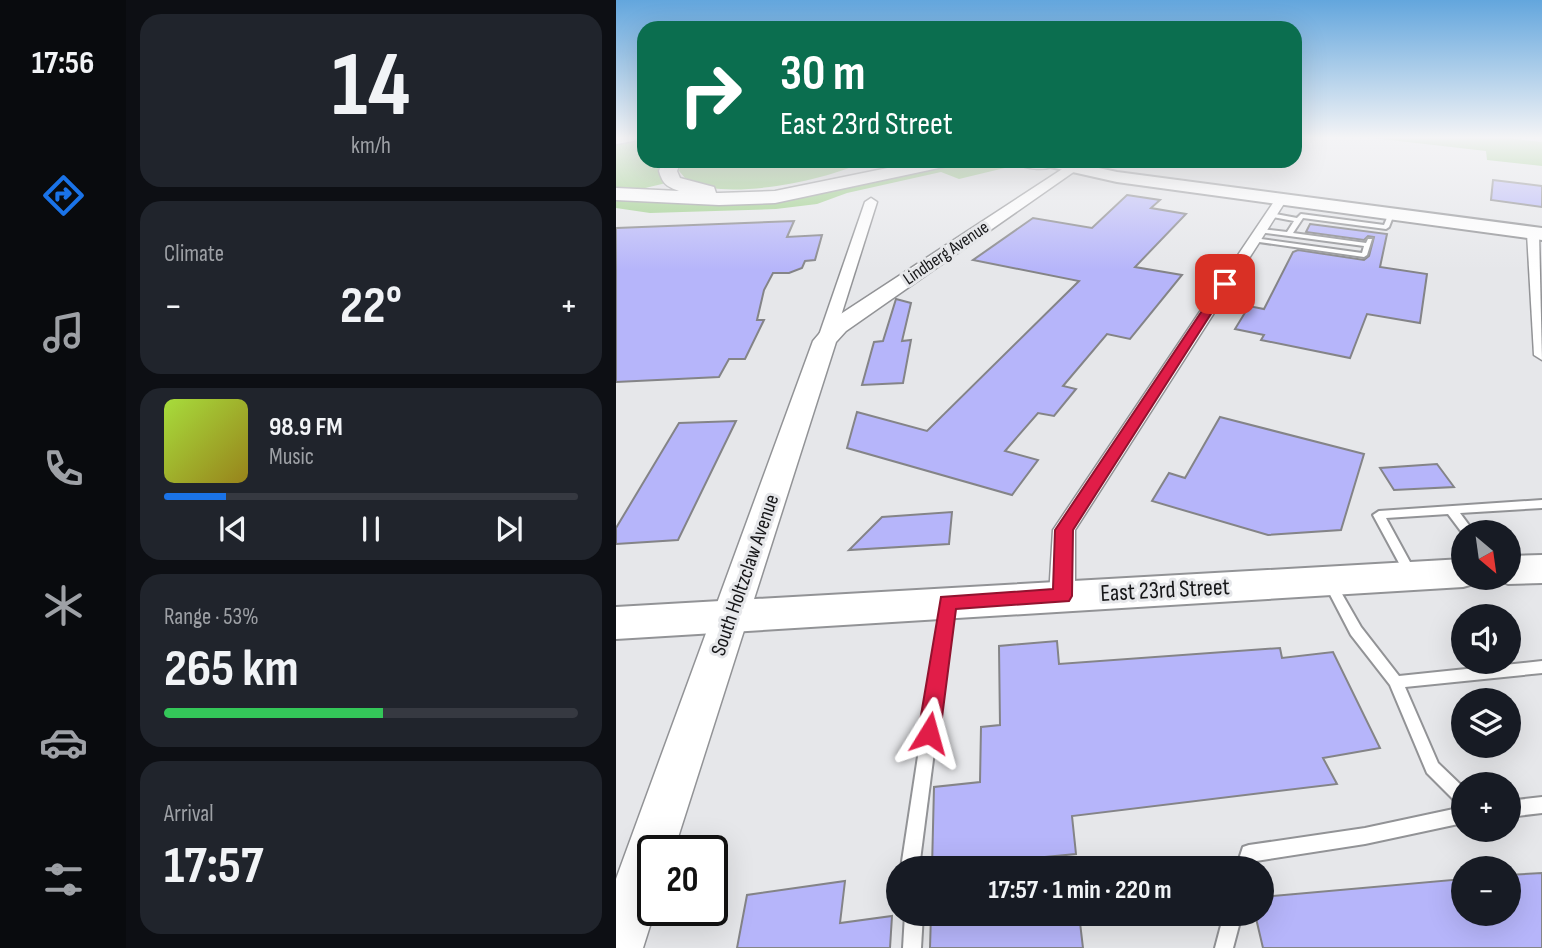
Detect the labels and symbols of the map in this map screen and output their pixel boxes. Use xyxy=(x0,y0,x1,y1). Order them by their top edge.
street label: Lindberg Avenue xyxy=(899,217,993,289)
pin xyxy=(1195,254,1255,314)
street label: South Holtzclaw Avenue xyxy=(706,491,784,659)
north arrow xyxy=(1451,520,1521,590)
street label: East 23rd Street xyxy=(1100,572,1230,608)
position arrow xyxy=(892,696,966,770)
speed limit sign: 20 xyxy=(637,835,728,926)

